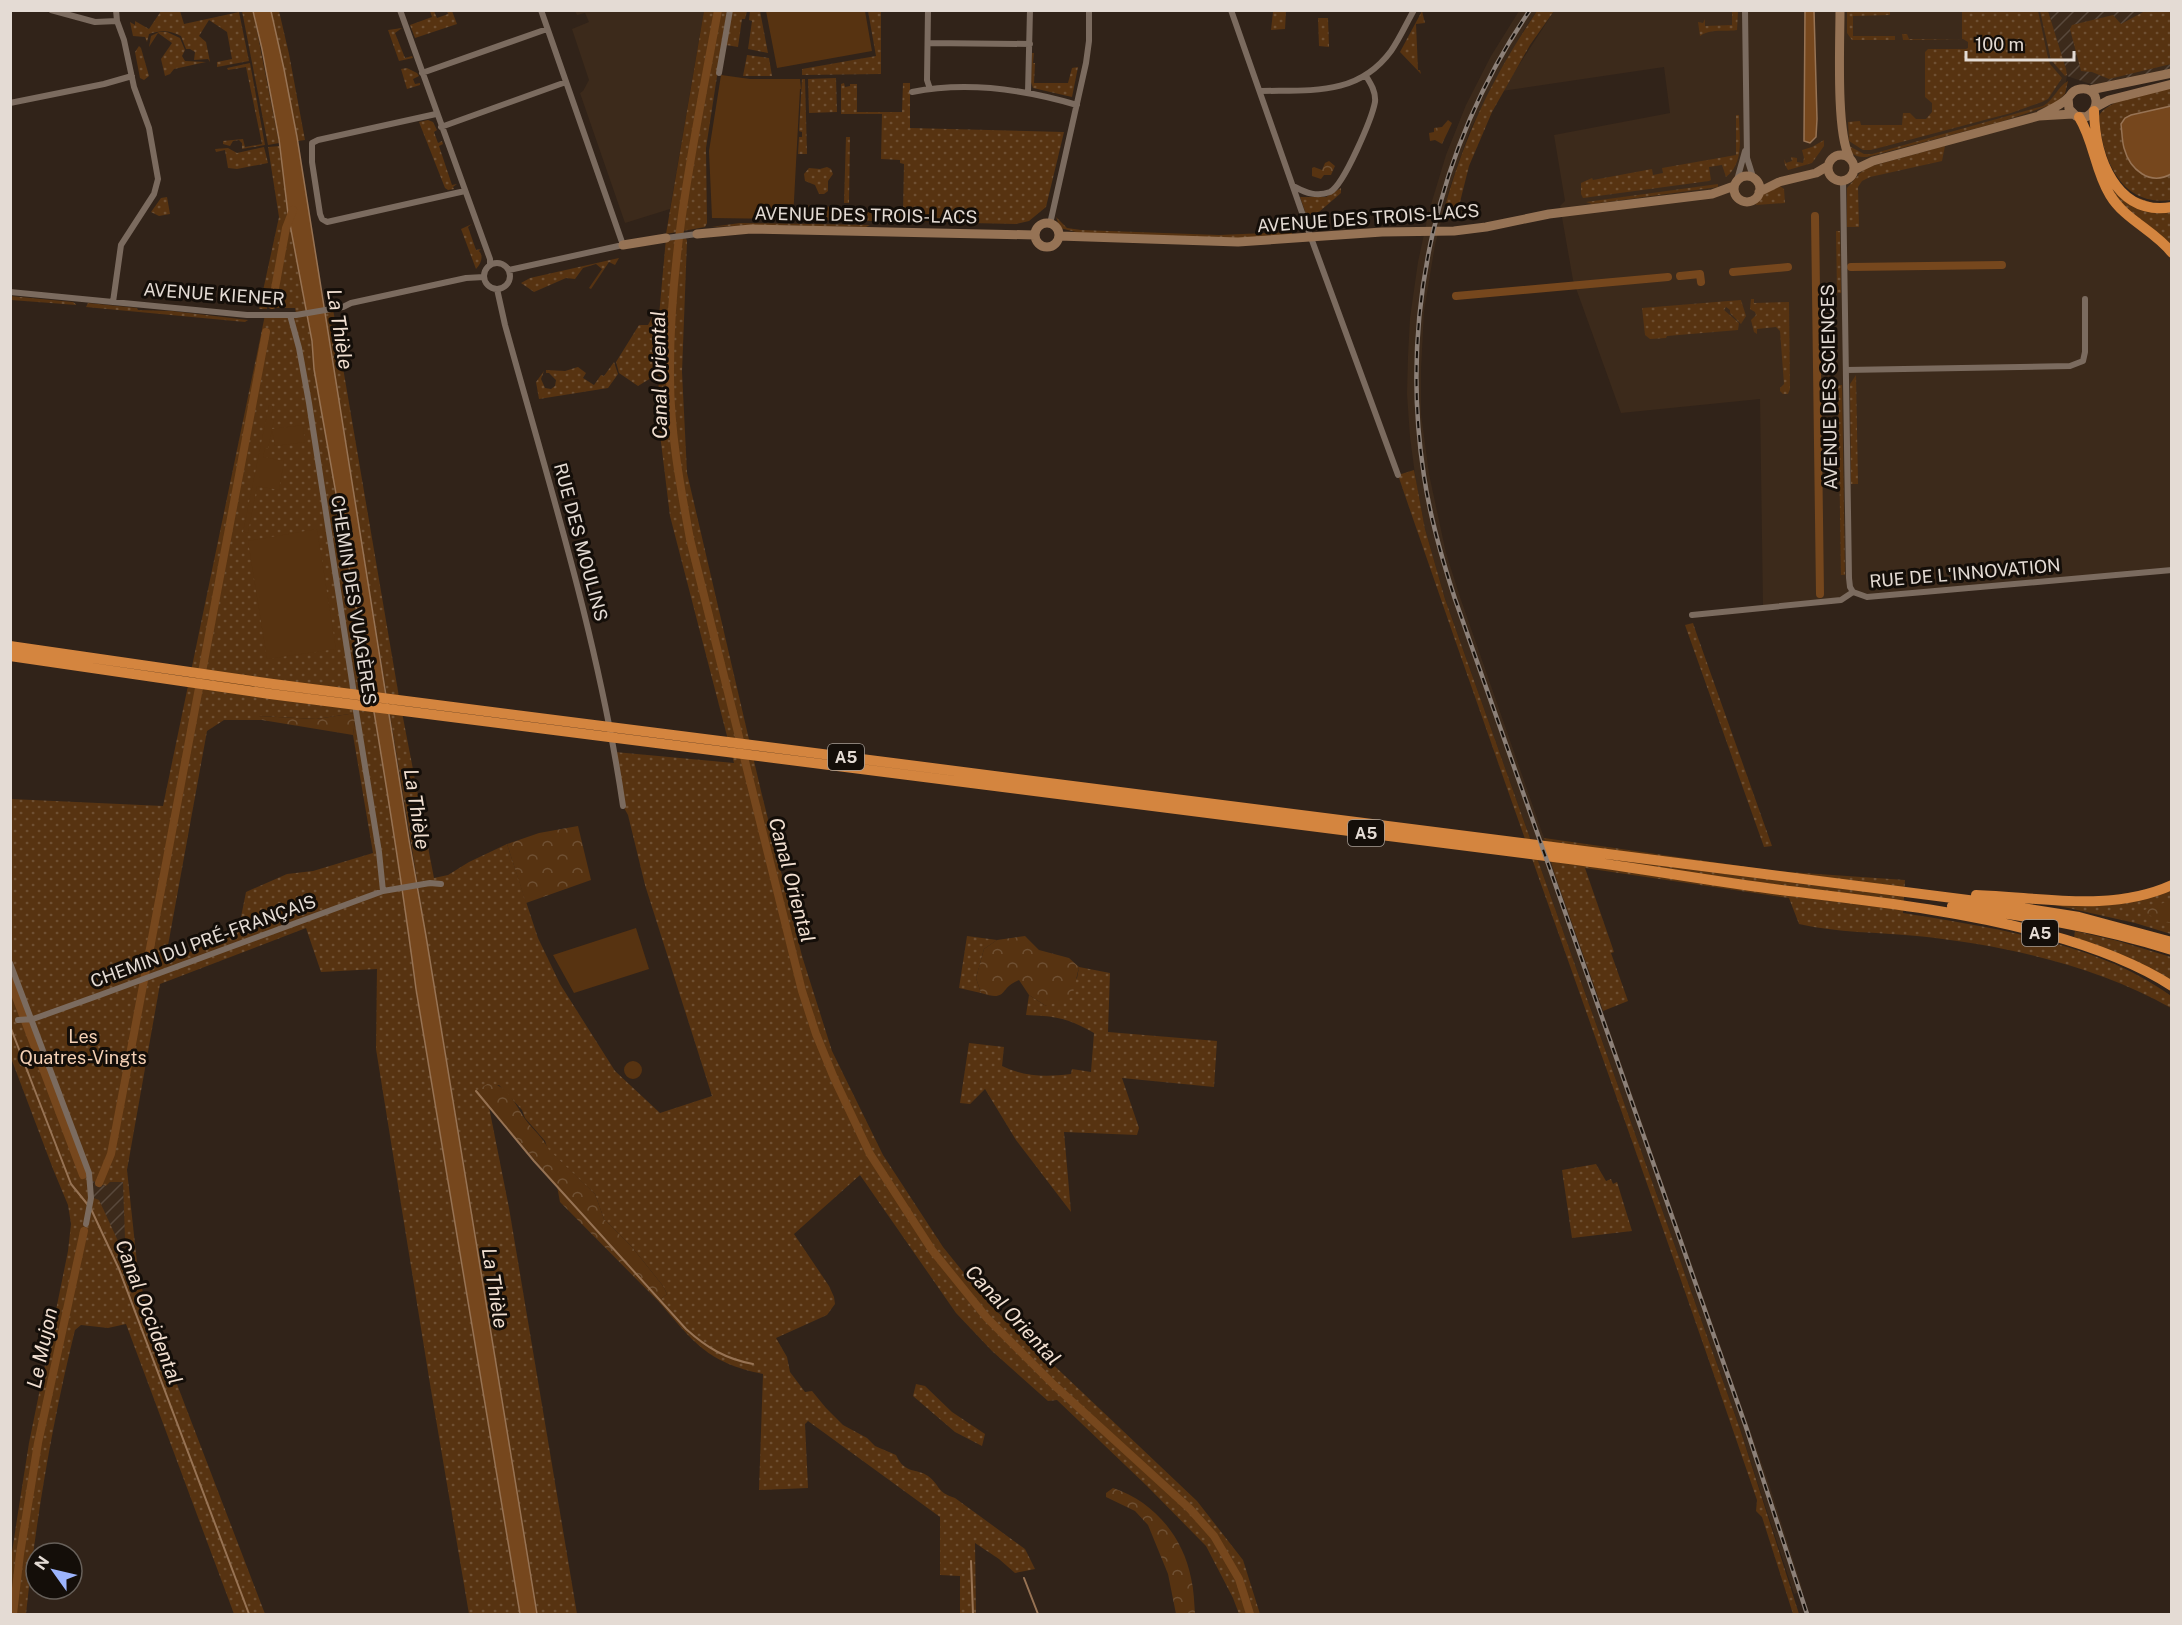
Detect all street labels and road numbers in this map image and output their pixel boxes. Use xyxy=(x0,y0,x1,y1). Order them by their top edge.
street label: AVENUE DES TROIS-LACS xyxy=(1256,200,1480,236)
street label: AVENUE DES TROIS-LACS xyxy=(754,203,978,227)
street label: AVENUE KIENER xyxy=(143,279,285,309)
street label: AVENUE DES SCIENCES xyxy=(1817,284,1841,490)
street label: RUE DES MOULINS xyxy=(550,461,612,623)
street label: CHEMIN DES VUAGÈRES xyxy=(327,493,382,707)
street label: RUE DE L'INNOVATION xyxy=(1869,554,2061,592)
road number: A5 xyxy=(828,744,864,770)
road number: A5 xyxy=(1348,820,1384,846)
street label: CHEMIN DU PRÉ-FRANÇAIS xyxy=(87,889,319,992)
road number: A5 xyxy=(2022,920,2058,946)

